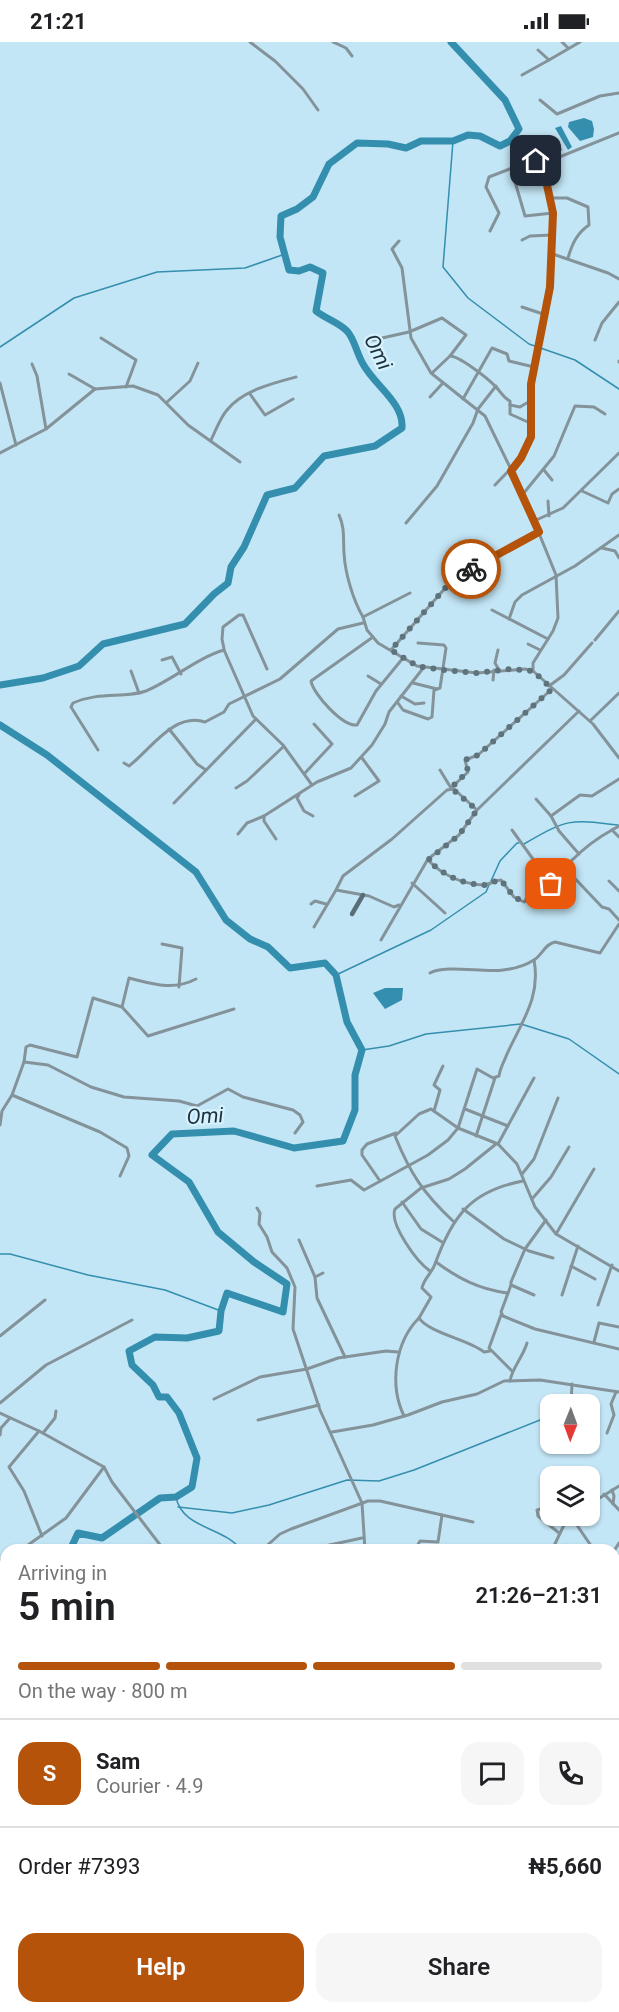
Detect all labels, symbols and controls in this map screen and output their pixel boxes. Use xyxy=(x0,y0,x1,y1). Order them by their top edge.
text: 21:21 xyxy=(30,9,87,34)
pin xyxy=(510,135,561,186)
icon: home xyxy=(519,144,552,177)
water label: Omi xyxy=(359,330,397,374)
courier xyxy=(441,539,501,599)
icon: bike xyxy=(455,553,488,586)
pin xyxy=(525,858,576,909)
icon: bag xyxy=(534,867,567,900)
water label: Omi xyxy=(186,1103,224,1129)
north arrow xyxy=(540,1394,600,1454)
map controls xyxy=(540,1394,600,1526)
button: layers xyxy=(540,1466,600,1526)
text: Arriving in xyxy=(18,1561,107,1585)
text: 21:26–21:31 xyxy=(475,1583,602,1608)
text: 5 min xyxy=(18,1584,116,1630)
text: On the way · 800 m xyxy=(18,1679,187,1703)
button: chat xyxy=(461,1742,524,1805)
button: phone xyxy=(539,1742,602,1805)
text: Sam xyxy=(96,1749,140,1774)
text: S xyxy=(43,1761,56,1786)
text: Courier · 4.9 xyxy=(96,1774,203,1798)
text: Order #7393 xyxy=(18,1854,140,1879)
text: ₦5,660 xyxy=(528,1854,602,1879)
button: Help xyxy=(18,1933,304,2002)
button: Share xyxy=(316,1933,602,2002)

